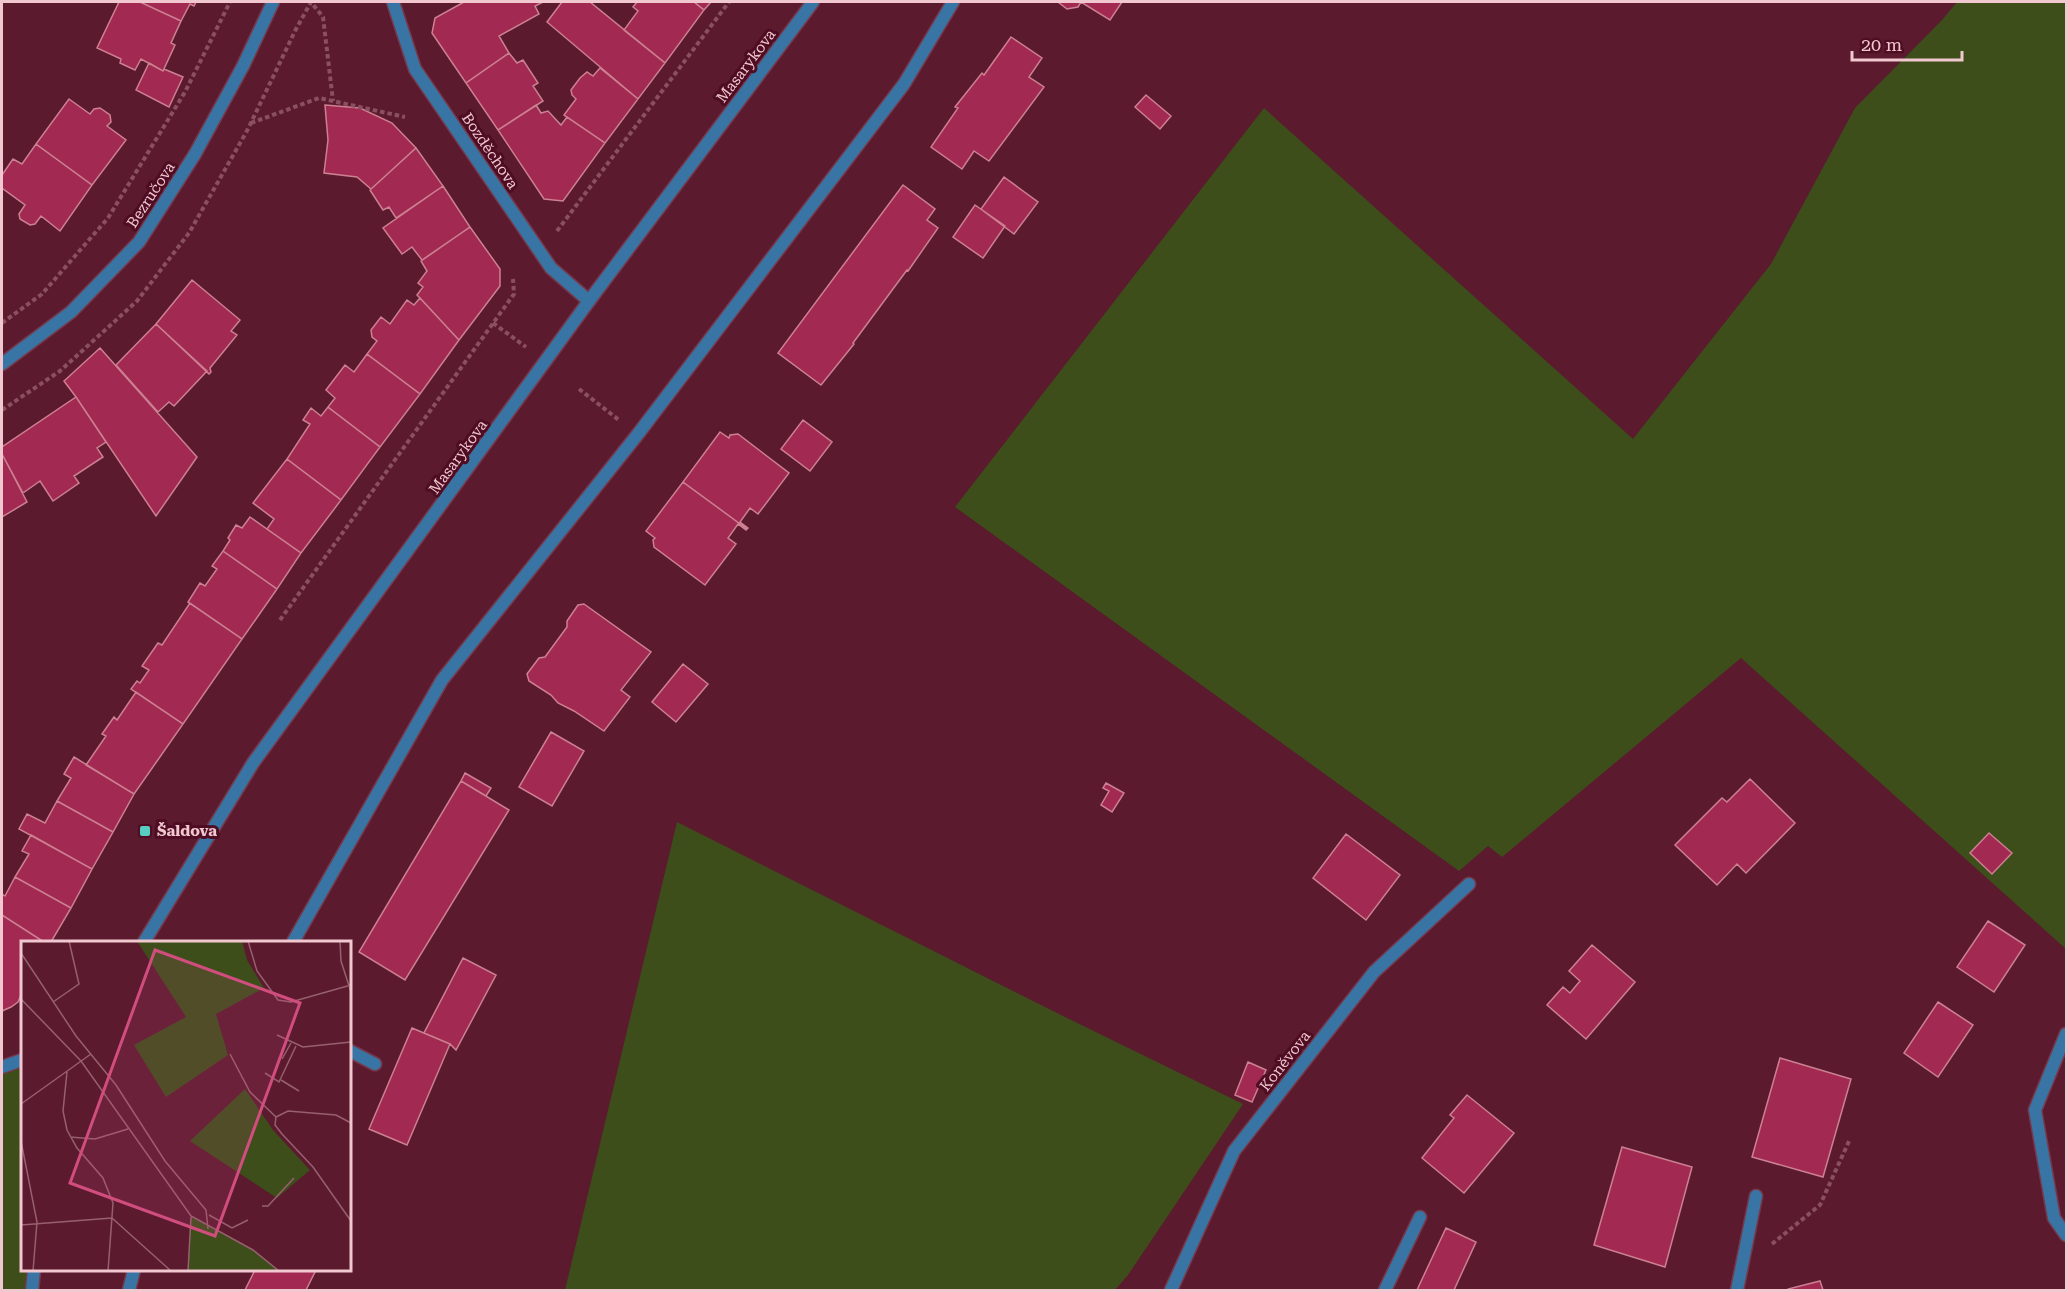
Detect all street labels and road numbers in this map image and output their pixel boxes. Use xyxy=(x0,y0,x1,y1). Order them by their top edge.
street label: Masarykova xyxy=(713,26,779,106)
street label: Bozděchova xyxy=(458,110,522,192)
street label: Bezručova xyxy=(123,159,179,231)
street label: Masarykova xyxy=(425,416,491,498)
street label: Koněvova xyxy=(1256,1027,1314,1095)

